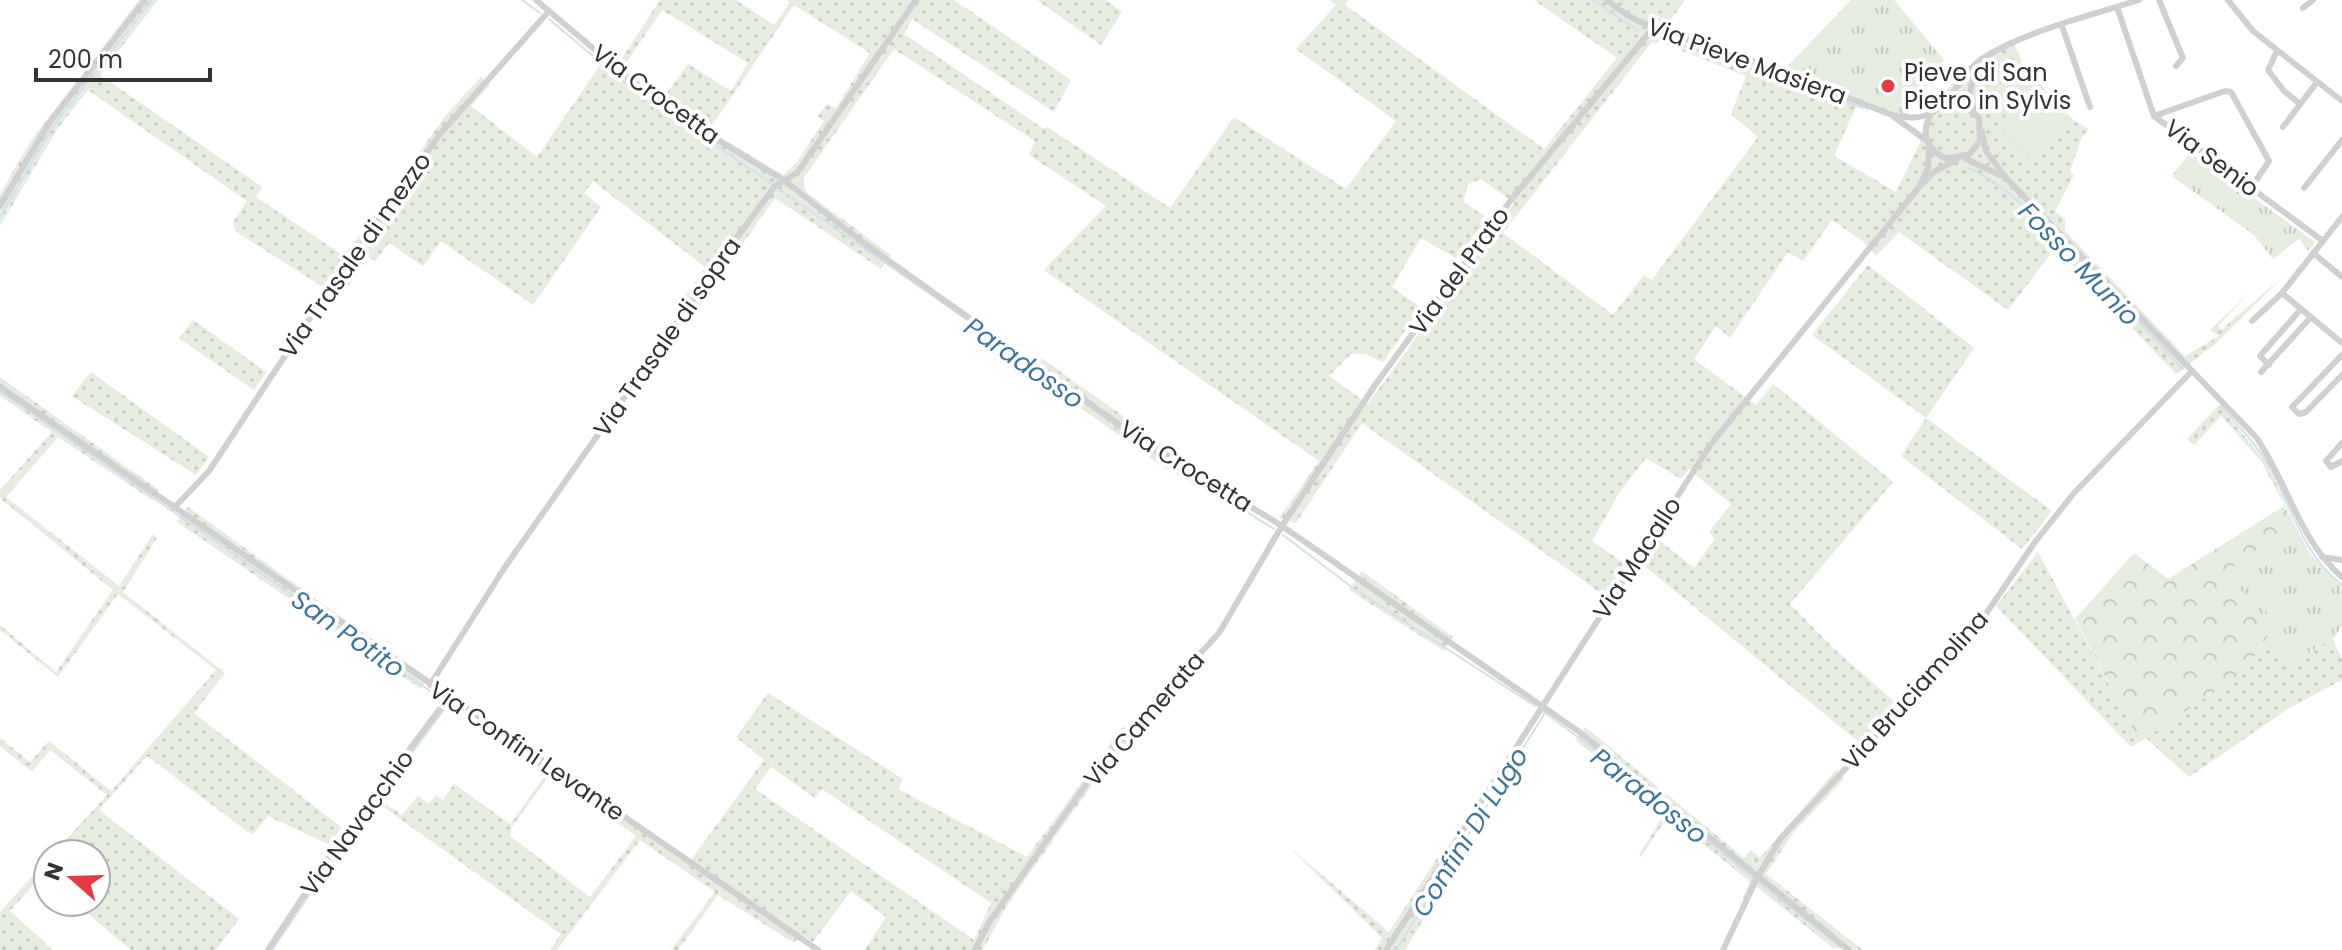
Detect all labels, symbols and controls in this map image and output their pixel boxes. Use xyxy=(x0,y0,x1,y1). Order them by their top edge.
street label: Via Pieve Masiera xyxy=(1643,10,1851,112)
scale bar xyxy=(36,32,210,82)
street label: Via Crocetta xyxy=(585,36,727,152)
text: 200 m xyxy=(48,43,123,76)
place label: Pieve di San Pietro in Sylvis xyxy=(1904,56,2071,117)
marker: Pieve di San Pietro in Sylvis xyxy=(1879,77,1897,95)
street label: Via Senio xyxy=(2158,112,2266,204)
street label: Via Trasale di mezzo xyxy=(271,146,439,364)
water label: Fosso Munio xyxy=(2010,194,2148,334)
street label: Via del Prato xyxy=(1401,200,1517,342)
street label: Via Trasale di sopra xyxy=(586,231,748,443)
water label: Paradosso xyxy=(957,309,1091,417)
street label: Via Crocetta xyxy=(1113,412,1259,520)
street label: Via Macallo xyxy=(1585,490,1689,626)
water label: San Potito xyxy=(284,582,412,686)
street label: Via Bruciamolina xyxy=(1835,603,1995,777)
street label: Via Camerata xyxy=(1076,644,1212,794)
street label: Via Confini Levante xyxy=(423,673,631,829)
water label: Paradosso xyxy=(1584,739,1714,853)
water label: Confini Di Lugo xyxy=(1403,740,1537,924)
street label: Via Navacchio xyxy=(293,743,421,903)
north arrow xyxy=(32,838,112,918)
text: N xyxy=(36,858,71,884)

